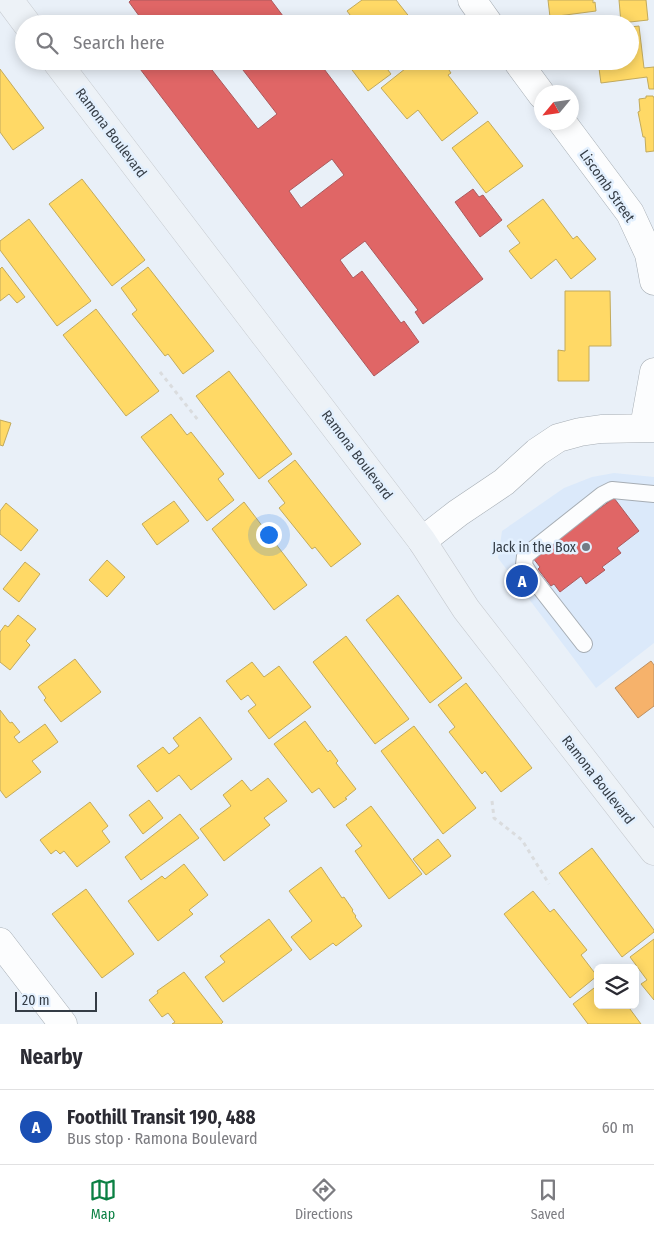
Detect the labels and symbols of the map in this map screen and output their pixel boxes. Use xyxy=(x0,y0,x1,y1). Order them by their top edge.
street label: Ramona Boulevard xyxy=(72,85,150,181)
north arrow xyxy=(534,85,579,130)
street label: Liscomb Street xyxy=(576,146,639,226)
street label: Ramona Boulevard xyxy=(318,407,396,503)
your location xyxy=(256,522,282,548)
place label: Jack in the Box xyxy=(492,539,577,556)
marker: Jack in the Box xyxy=(580,541,592,553)
pin: A xyxy=(506,562,538,600)
street label: Ramona Boulevard xyxy=(558,732,638,828)
scale bar xyxy=(15,989,98,1012)

